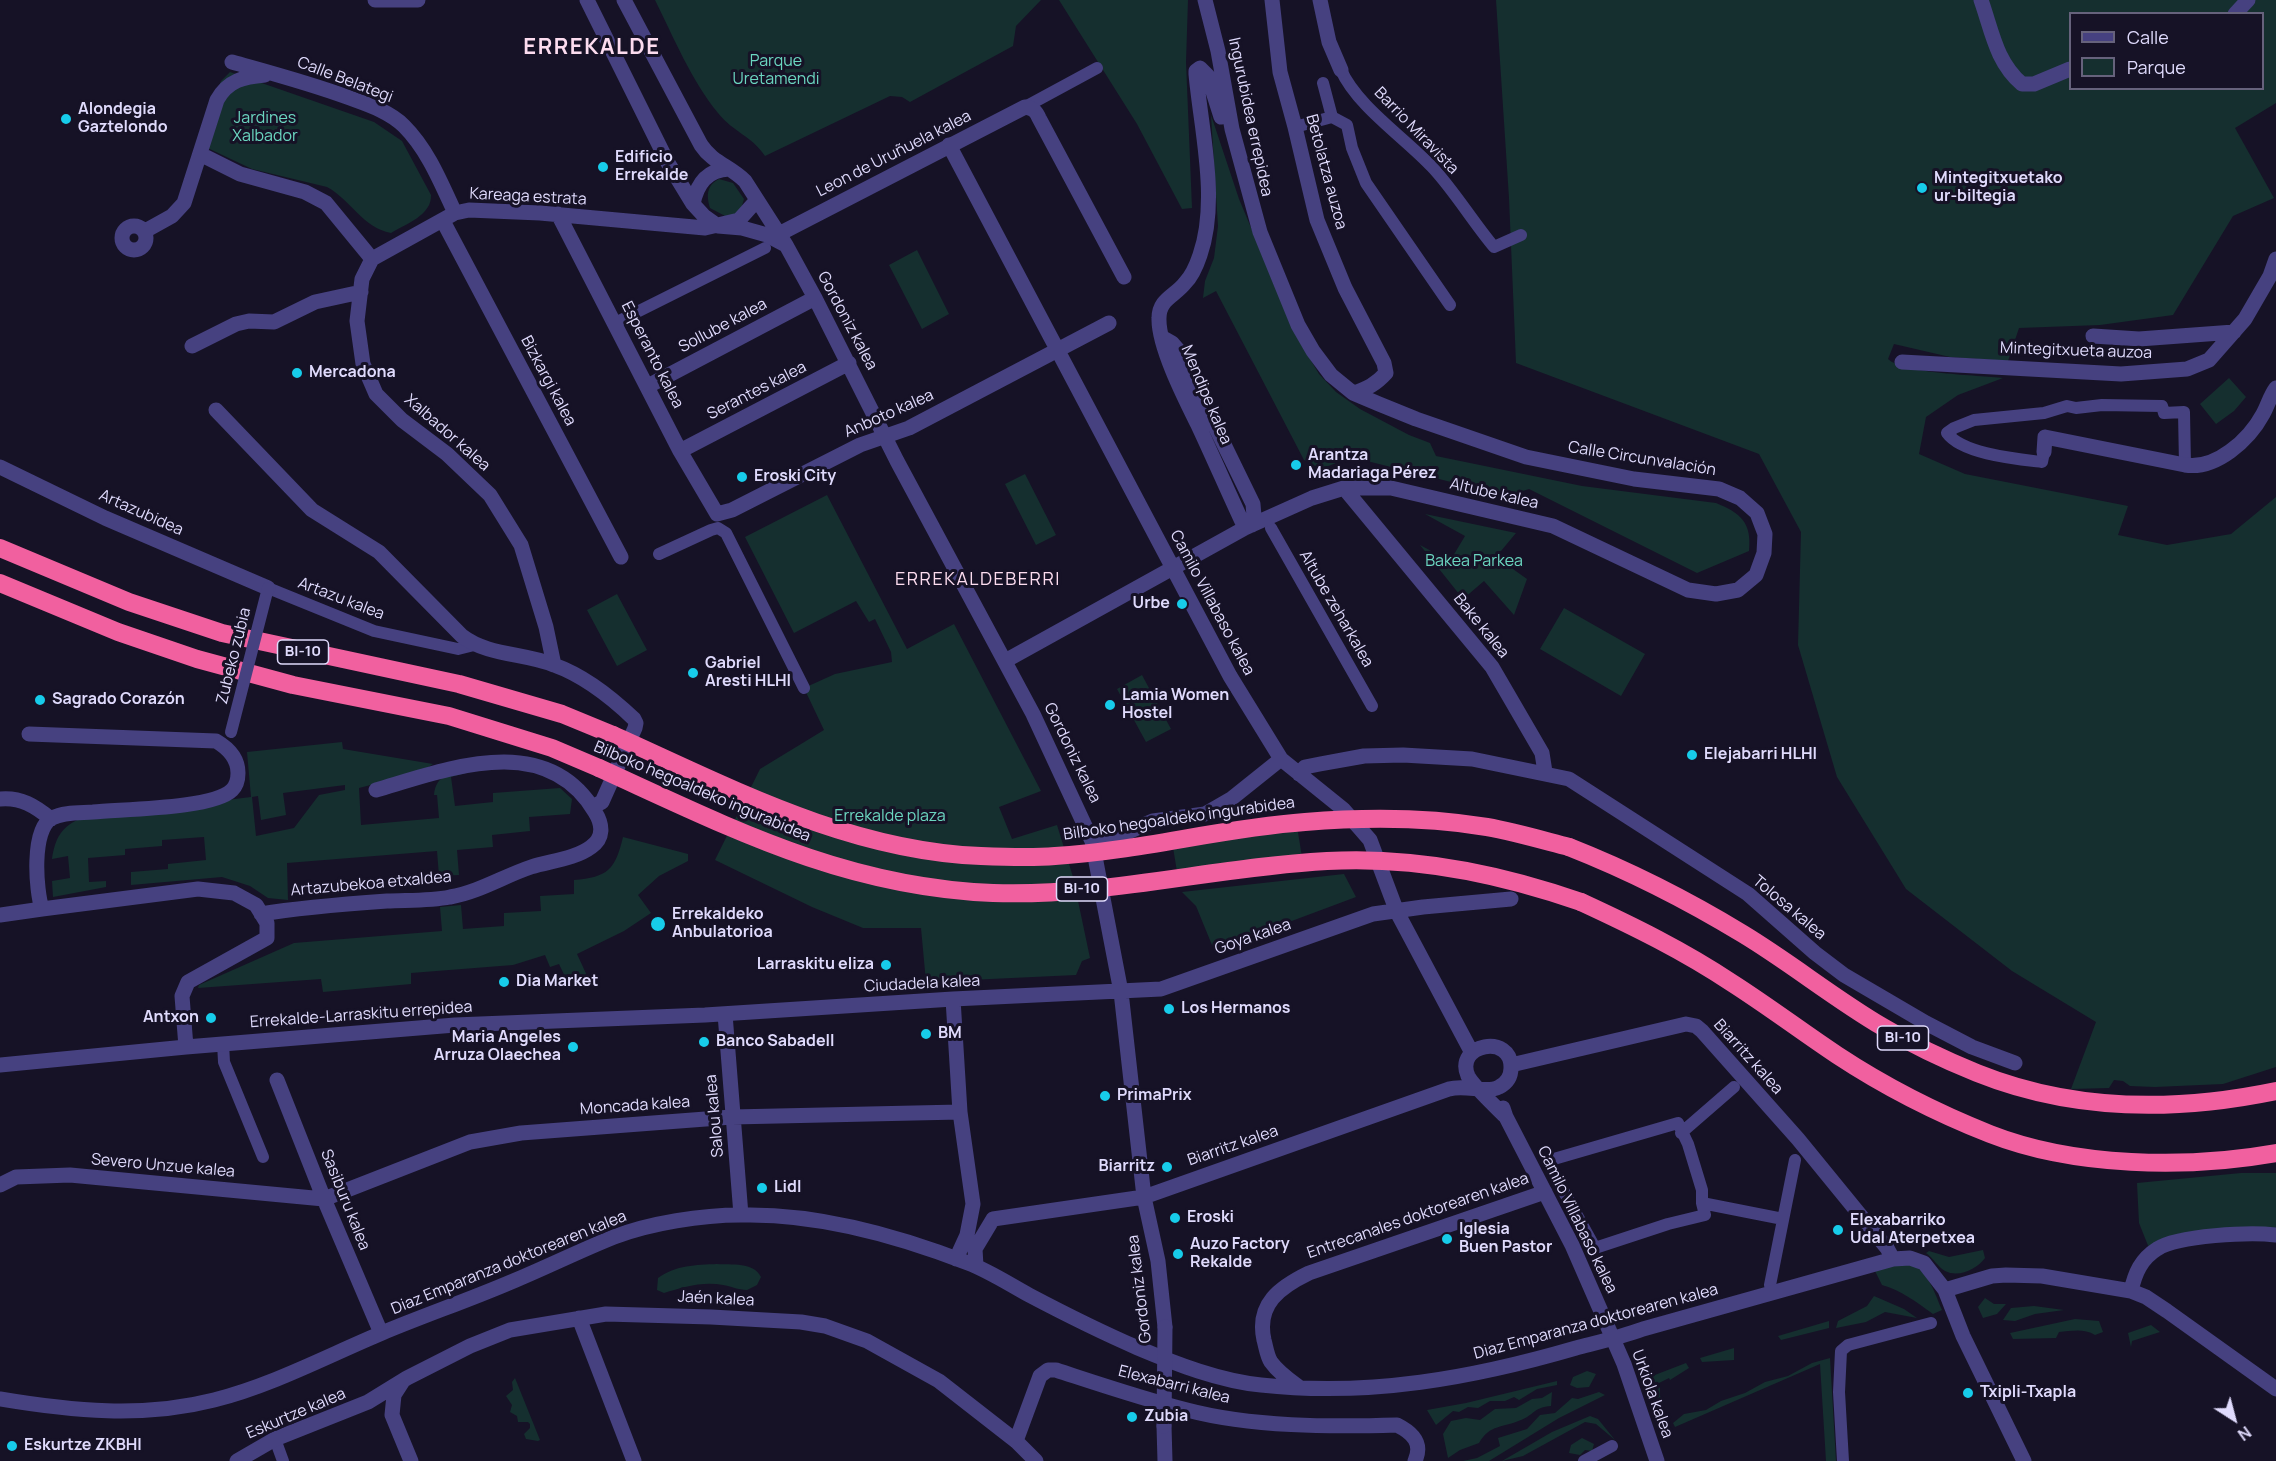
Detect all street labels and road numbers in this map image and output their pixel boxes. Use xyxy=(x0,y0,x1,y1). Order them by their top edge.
street label: Ingurubidea errepidea xyxy=(1224,36,1276,198)
street label: Calle Belategi xyxy=(295,53,395,107)
street label: Barrio Miravista xyxy=(1370,84,1462,178)
street label: Leon de Uruñuela kalea xyxy=(813,107,975,201)
street label: Betolatza auzoa xyxy=(1301,112,1351,232)
street label: Kareaga estrata xyxy=(469,184,587,210)
street label: Gordoniz kalea xyxy=(813,268,881,374)
street label: Sollube kalea xyxy=(676,295,770,357)
street label: Esperanto kalea xyxy=(617,298,687,412)
street label: Bizkargi kalea xyxy=(516,333,580,429)
street label: Mintegitxueta auzoa xyxy=(2000,339,2152,363)
street label: Mendipe kalea xyxy=(1176,343,1236,447)
street label: Serantes kalea xyxy=(704,358,810,424)
street label: Anboto kalea xyxy=(841,386,937,442)
street label: Xalbador kalea xyxy=(400,391,494,475)
street label: Calle Circunvalación xyxy=(1567,438,1717,480)
street label: Altube kalea xyxy=(1448,474,1540,514)
street label: Artazubidea xyxy=(96,486,186,540)
street label: Camilo Villabaso kalea xyxy=(1166,527,1258,679)
street label: Altube zeharkalea xyxy=(1295,547,1377,671)
street label: Artazu kalea xyxy=(295,574,387,624)
street label: Bake kalea xyxy=(1449,590,1513,662)
street label: Zubeko zubia xyxy=(213,606,255,706)
road number: BI-10 xyxy=(278,640,328,664)
street label: Gordoniz kalea xyxy=(1040,700,1104,806)
street label: Bilboko hegoaldeko ingurabidea xyxy=(591,738,813,846)
street label: Bilboko hegoaldeko ingurabidea xyxy=(1062,793,1296,845)
street label: Artazubekoa etxaldea xyxy=(290,867,452,901)
street label: Tolosa kalea xyxy=(1748,872,1830,944)
road number: BI-10 xyxy=(1056,877,1108,901)
street label: Goya kalea xyxy=(1212,915,1294,959)
street label: Ciudadela kalea xyxy=(863,971,981,997)
street label: Errekalde-Larraskitu errepidea xyxy=(249,998,473,1032)
street label: Biarritz kalea xyxy=(1709,1015,1787,1099)
road number: BI-10 xyxy=(1878,1026,1928,1050)
street label: Salou kalea xyxy=(702,1074,728,1158)
street label: Moncada kalea xyxy=(579,1093,691,1119)
street label: Biarritz kalea xyxy=(1185,1122,1281,1170)
street label: Camilo Villabaso kalea xyxy=(1533,1143,1621,1297)
street label: Sasiburu kalea xyxy=(316,1147,374,1253)
street label: Severo Unzue kalea xyxy=(90,1150,236,1182)
street label: Entrecanales doktorearen kalea xyxy=(1305,1169,1531,1263)
street label: Diaz Emparanza doktorearen kalea xyxy=(388,1207,630,1319)
street label: Gordoniz kalea xyxy=(1124,1234,1156,1344)
street label: Diaz Emparanza doktorearen kalea xyxy=(1472,1280,1720,1364)
street label: Jaén kalea xyxy=(677,1287,755,1311)
street label: Urkiola kalea xyxy=(1627,1347,1677,1441)
street label: Elexabarri kalea xyxy=(1116,1362,1232,1408)
street label: Eskurtze kalea xyxy=(243,1384,349,1444)

